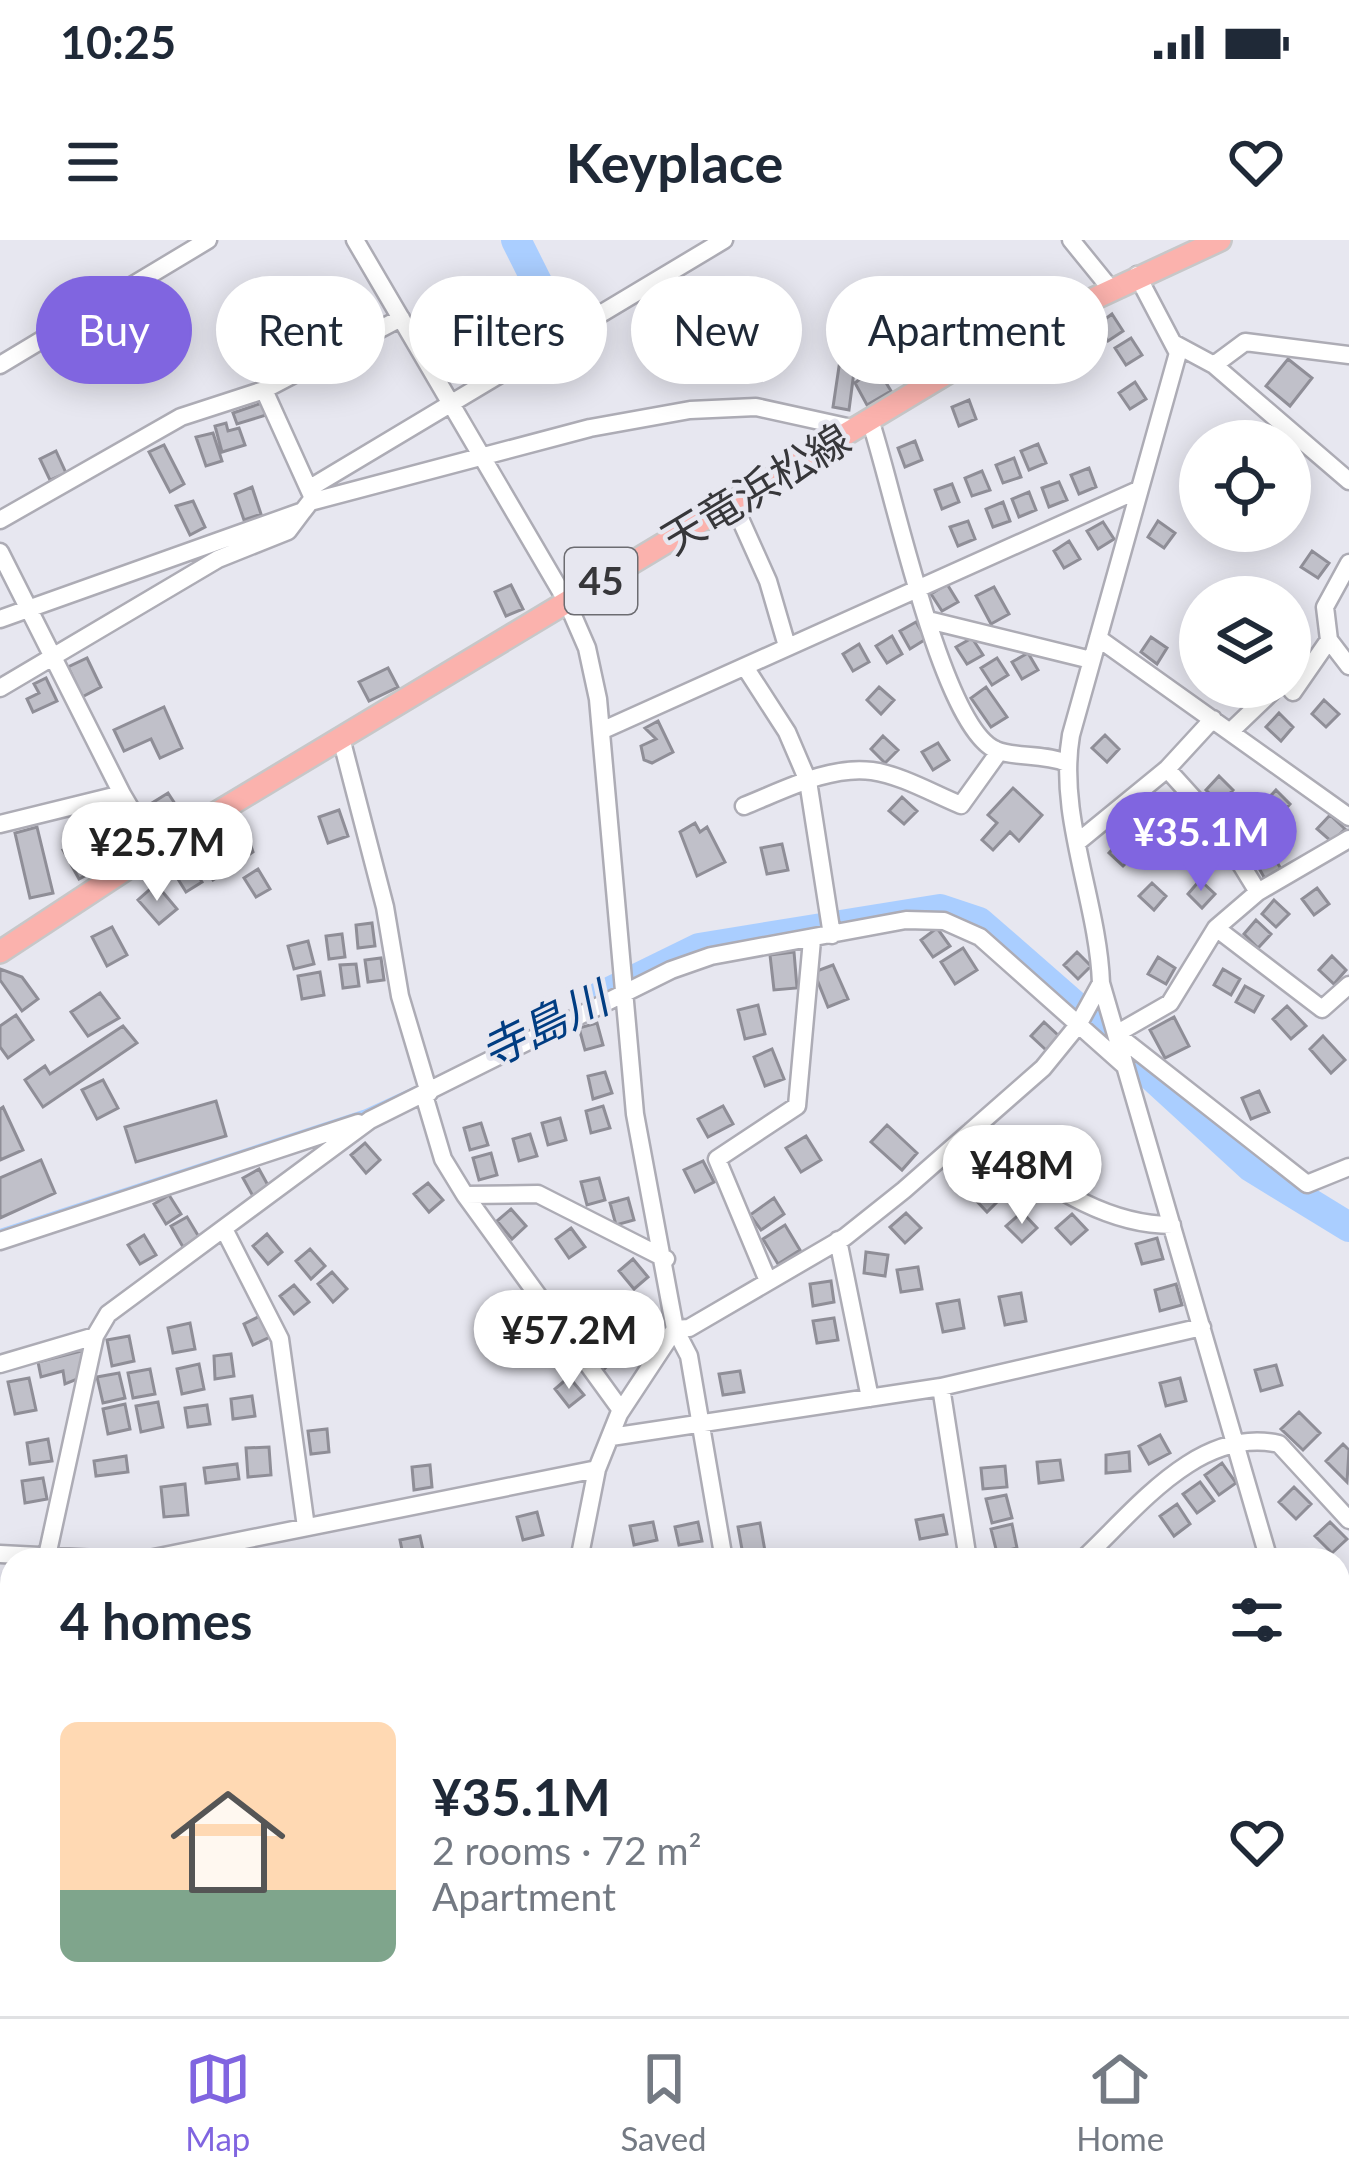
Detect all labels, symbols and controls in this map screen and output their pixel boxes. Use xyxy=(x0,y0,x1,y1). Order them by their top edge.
text: 10:25 xyxy=(60,15,176,69)
icon: menu xyxy=(60,129,126,195)
icon: heart xyxy=(1223,129,1289,195)
text: Keyplace xyxy=(566,130,783,195)
chip: Buy xyxy=(36,276,192,384)
chip: Rent xyxy=(216,276,385,384)
chip: Filters xyxy=(409,276,607,384)
chip: New xyxy=(631,276,802,384)
chip: Apartment xyxy=(826,276,1108,384)
street label: 天竜浜松線 xyxy=(653,413,858,564)
map controls xyxy=(1179,420,1311,708)
button: locate xyxy=(1179,420,1311,552)
road number: 45 xyxy=(565,548,637,614)
button: layers xyxy=(1179,576,1311,708)
pin: ¥35.1M xyxy=(1103,792,1299,894)
pin: ¥25.7M xyxy=(59,802,255,904)
text: ¥35.1M xyxy=(1133,808,1269,854)
text: ¥25.7M xyxy=(89,818,225,864)
water label: 寺島川 xyxy=(471,968,620,1078)
pin: ¥48M xyxy=(951,1125,1093,1227)
text: ¥48M xyxy=(970,1141,1074,1187)
pin: ¥57.2M xyxy=(471,1290,667,1392)
text: ¥57.2M xyxy=(501,1306,637,1352)
icon: filters xyxy=(1224,1587,1290,1653)
text: 4 homes xyxy=(60,1590,252,1651)
text: ¥35.1M xyxy=(432,1766,611,1827)
icon: home xyxy=(156,1770,300,1914)
icon: heart xyxy=(1224,1809,1290,1875)
text: 2 rooms · 72 m² xyxy=(432,1827,702,1873)
text: Apartment xyxy=(432,1873,616,1919)
tab: Map xyxy=(185,2046,251,2158)
tab: Saved xyxy=(620,2046,707,2158)
tab: Home xyxy=(1076,2046,1164,2158)

